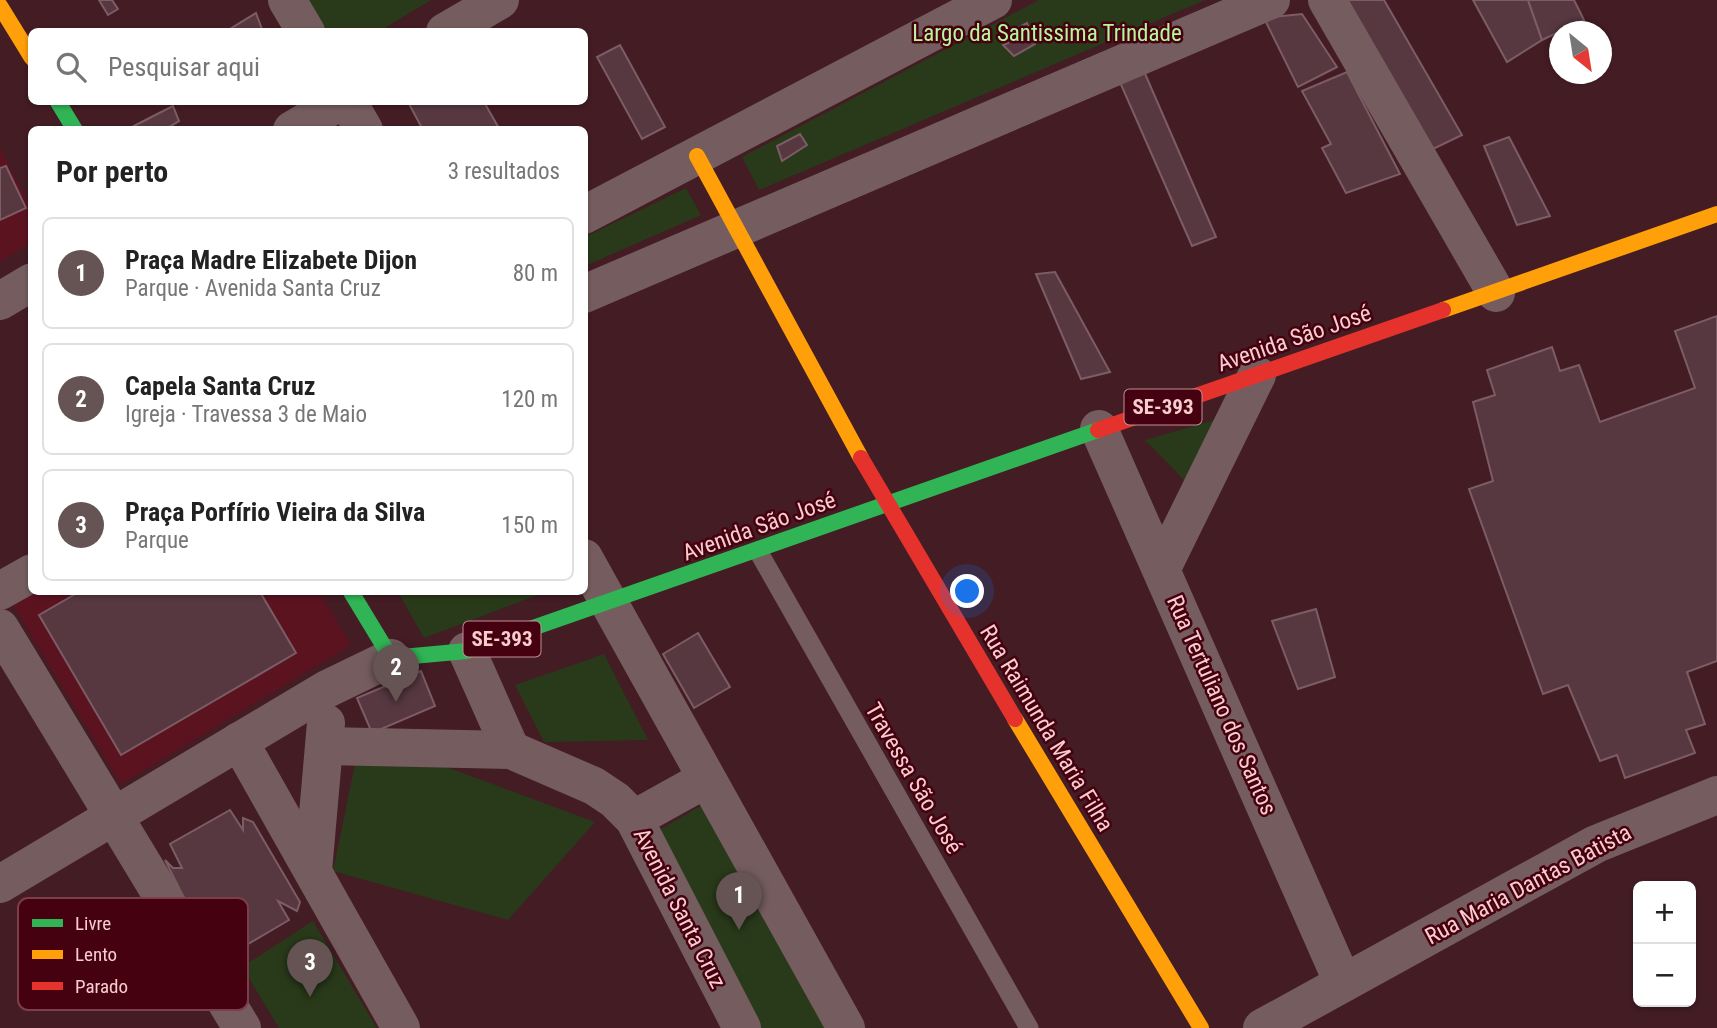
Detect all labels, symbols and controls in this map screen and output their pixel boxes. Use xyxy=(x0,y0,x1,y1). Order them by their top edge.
park label: Largo da Santissima Trindade xyxy=(912,20,1182,47)
north arrow xyxy=(1549,21,1612,84)
search box xyxy=(28,28,588,105)
icon: search xyxy=(52,48,90,86)
text: Pesquisar aqui xyxy=(108,52,260,82)
text: Por perto xyxy=(56,154,168,189)
text: 3 resultados xyxy=(448,158,560,185)
text: Praça Madre Elizabete Dijon xyxy=(125,245,417,275)
text: 1 xyxy=(75,260,87,287)
text: 80 m xyxy=(513,260,558,287)
text: Parque · Avenida Santa Cruz xyxy=(125,275,381,302)
street label: Avenida São José xyxy=(1214,300,1375,377)
text: Capela Santa Cruz xyxy=(125,371,315,401)
text: 2 xyxy=(75,386,87,413)
text: 120 m xyxy=(501,386,558,413)
road number: SE-393 xyxy=(1124,390,1202,424)
text: Igreja · Travessa 3 de Maio xyxy=(125,401,367,428)
street label: Avenida São José xyxy=(679,486,839,567)
text: Praça Porfírio Vieira da Silva xyxy=(125,497,425,527)
text: 3 xyxy=(75,512,87,539)
text: 150 m xyxy=(501,512,558,539)
text: Parque xyxy=(125,527,189,554)
your location xyxy=(950,574,984,608)
street label: Rua Tertuliano dos Santos xyxy=(1161,591,1282,819)
street label: Rua Raimunda Maria Filha xyxy=(974,620,1119,836)
road number: SE-393 xyxy=(463,622,540,656)
pin: 2 xyxy=(373,644,419,702)
street label: Travessa São José xyxy=(859,698,968,859)
street label: Rua Maria Dantas Batista xyxy=(1421,819,1636,950)
street label: Avenida Santa Cruz xyxy=(628,824,731,993)
pin: 1 xyxy=(716,872,762,930)
map controls xyxy=(1633,881,1696,1007)
button: + xyxy=(1633,881,1696,944)
legend xyxy=(18,898,248,1010)
text: Livre xyxy=(75,912,111,935)
pin: 3 xyxy=(287,939,333,997)
text: Lento xyxy=(75,943,117,966)
button: − xyxy=(1633,944,1696,1007)
text: Parado xyxy=(75,975,128,998)

